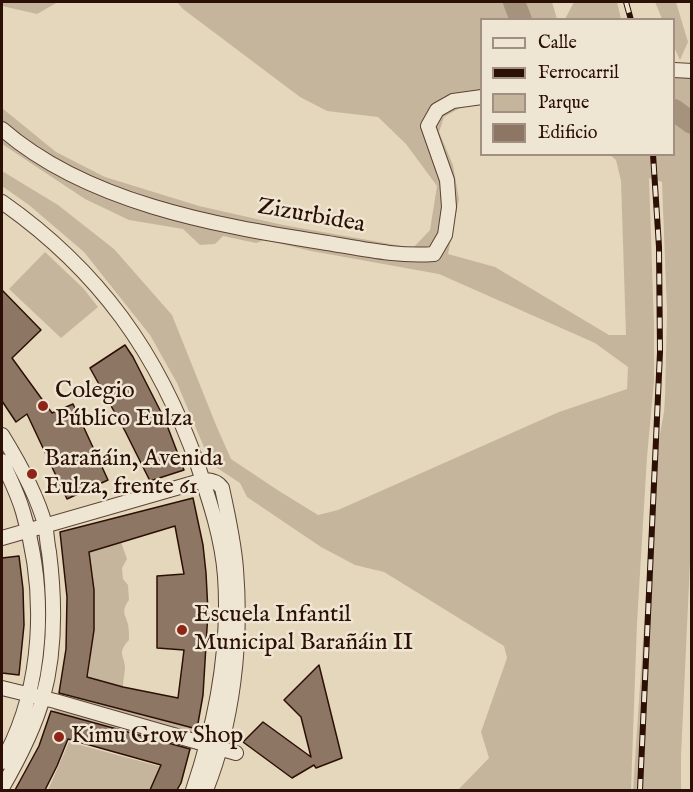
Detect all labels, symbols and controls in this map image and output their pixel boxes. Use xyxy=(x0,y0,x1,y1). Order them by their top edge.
legend xyxy=(480,18,675,156)
text: Calle xyxy=(538,32,577,55)
text: Ferrocarril xyxy=(538,62,619,85)
text: Parque xyxy=(538,92,589,115)
text: Edificio xyxy=(538,122,598,145)
street label: Zizurbidea xyxy=(255,193,367,241)
place label: Colegio Público Eulza xyxy=(55,378,193,434)
marker: Colegio Público Eulza xyxy=(36,399,50,413)
place label: Barañáin, Avenida Eulza, frente 61 xyxy=(44,446,223,502)
marker: Barañáin, Avenida Eulza, frente 61 xyxy=(25,467,39,481)
place label: Escuela Infantil Municipal Barañáin II xyxy=(194,602,413,658)
marker: Escuela Infantil Municipal Barañáin II xyxy=(175,623,189,637)
place label: Kimu Grow Shop xyxy=(71,723,243,751)
marker: Kimu Grow Shop xyxy=(52,730,66,744)

